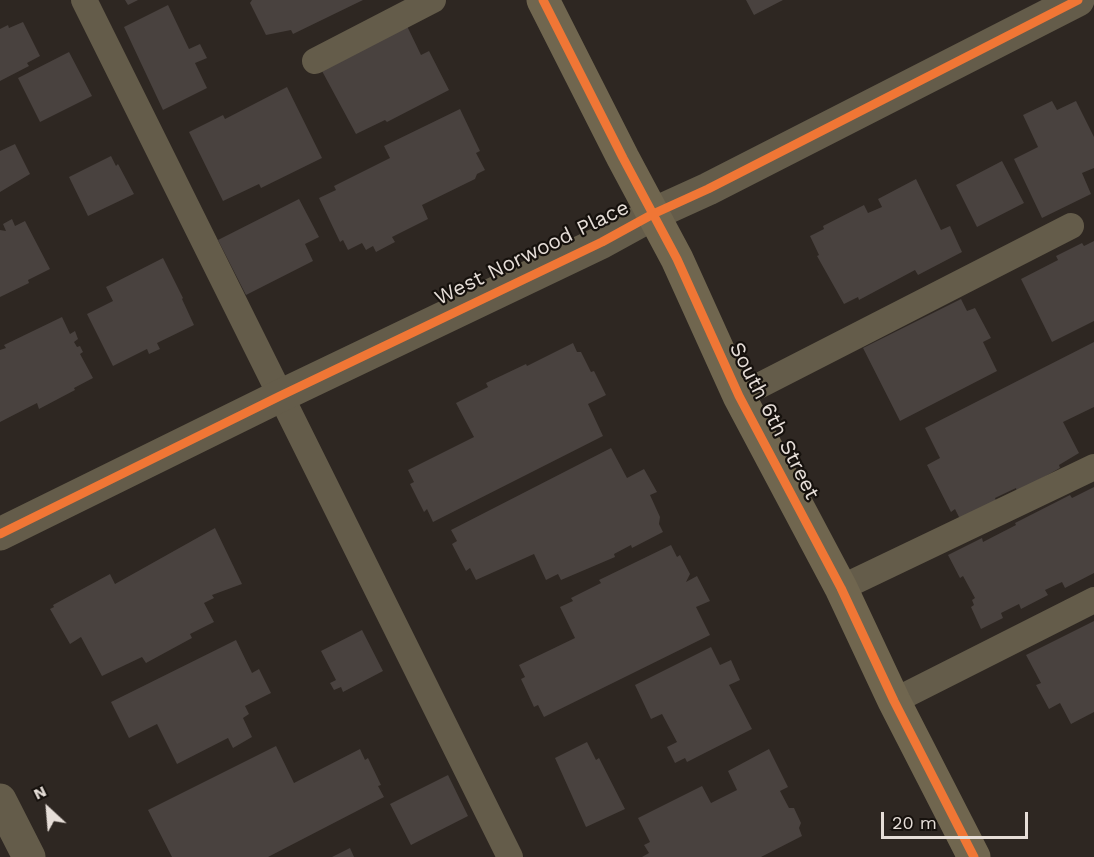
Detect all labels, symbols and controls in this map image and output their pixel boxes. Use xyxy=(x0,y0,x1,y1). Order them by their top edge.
street label: West Norwood Place xyxy=(431,195,633,311)
street label: South 6th Street xyxy=(724,338,824,504)
north arrow xyxy=(18,779,78,839)
text: N xyxy=(30,781,49,804)
scale bar xyxy=(884,800,1031,838)
text: 20 m xyxy=(892,812,937,833)

